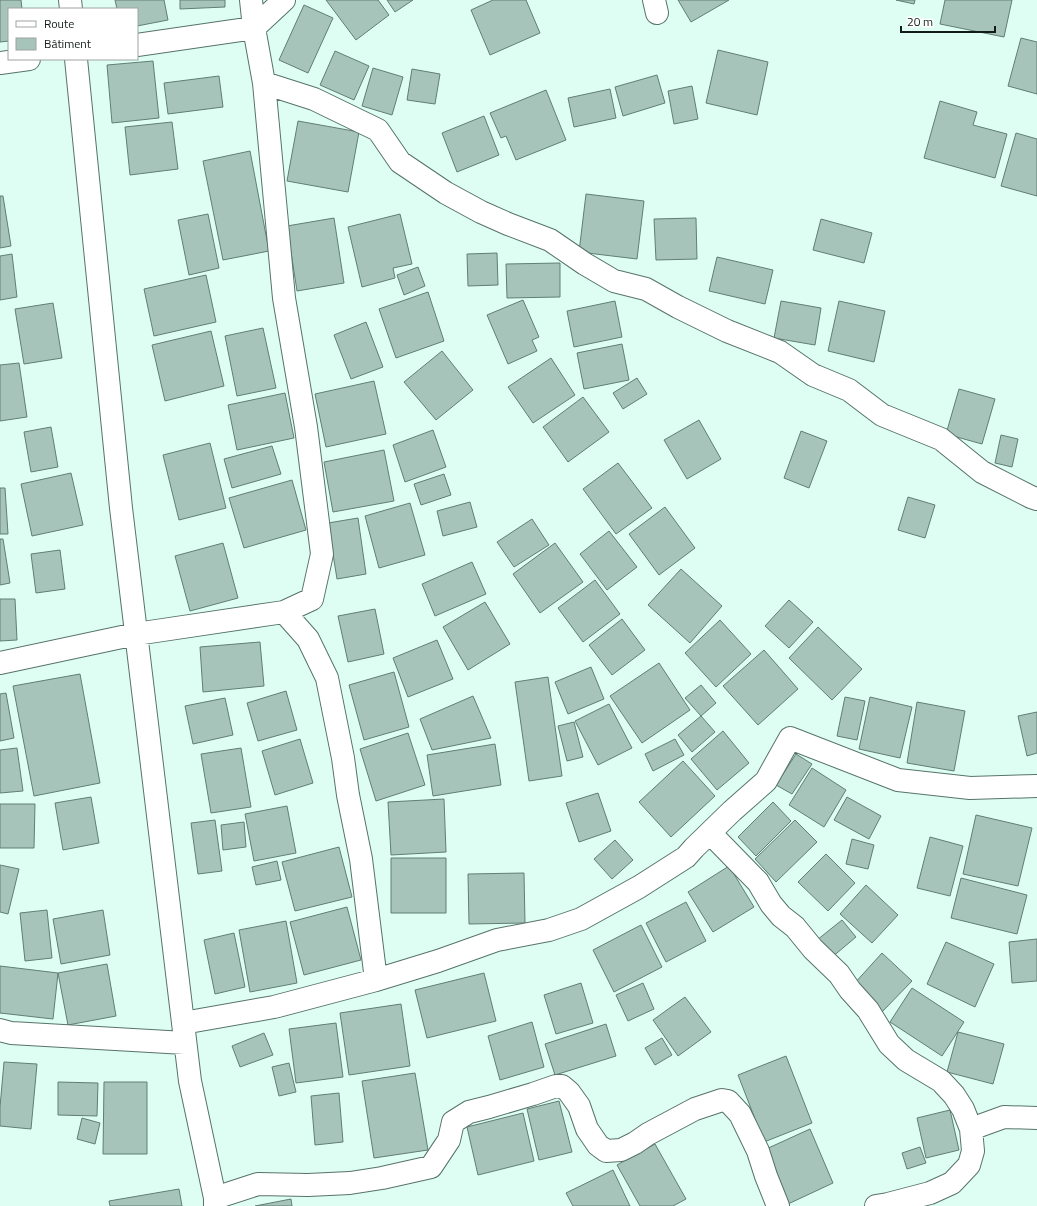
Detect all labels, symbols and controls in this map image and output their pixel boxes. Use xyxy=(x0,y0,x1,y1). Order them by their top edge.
legend xyxy=(8,8,138,60)
scale bar xyxy=(901,8,995,34)
text: 20 m xyxy=(907,12,933,31)
text: Route xyxy=(44,14,74,33)
text: Bâtiment xyxy=(44,34,92,53)

